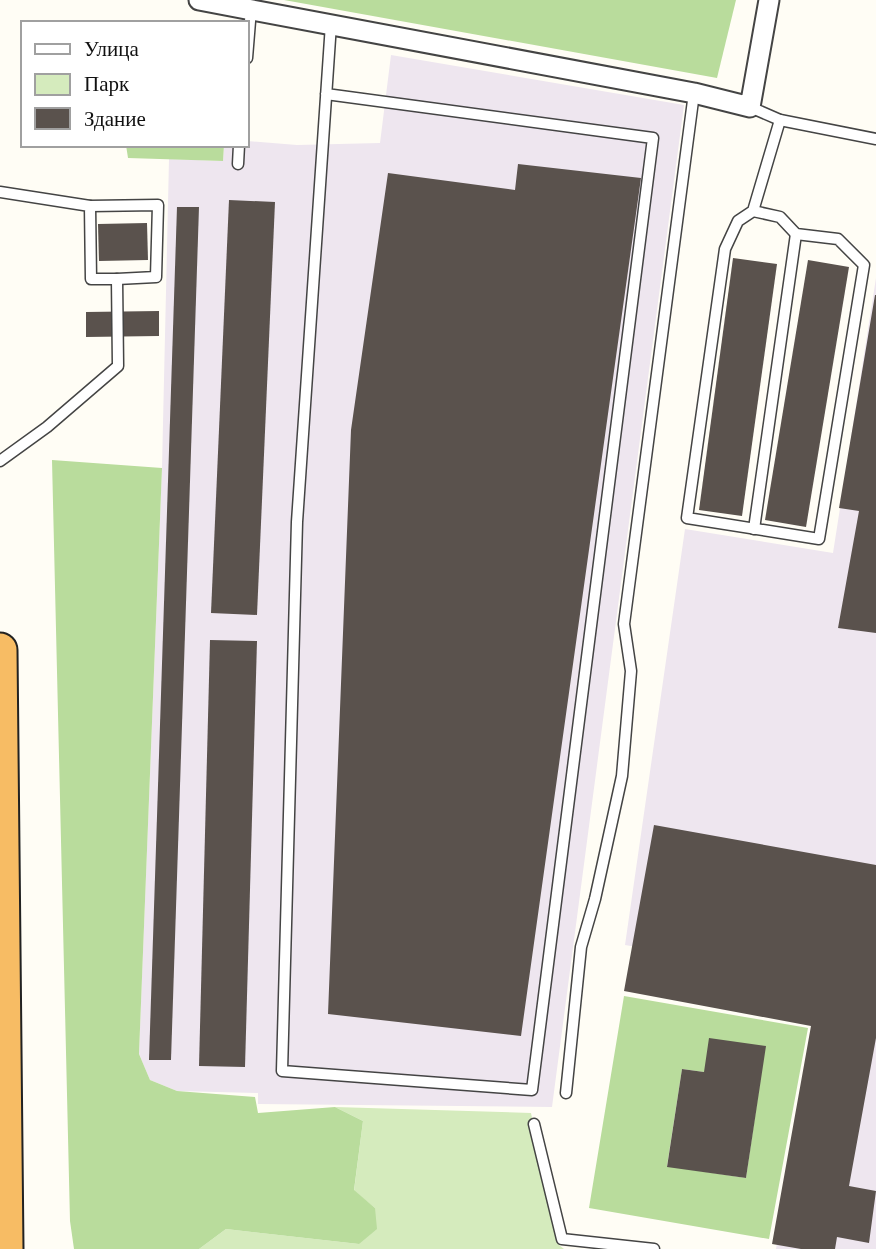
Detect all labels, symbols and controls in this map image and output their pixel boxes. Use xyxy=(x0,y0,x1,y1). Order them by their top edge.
legend xyxy=(21,21,248,147)
text: Улица xyxy=(84,37,139,61)
text: Парк xyxy=(84,72,130,96)
text: Здание xyxy=(84,107,146,131)

